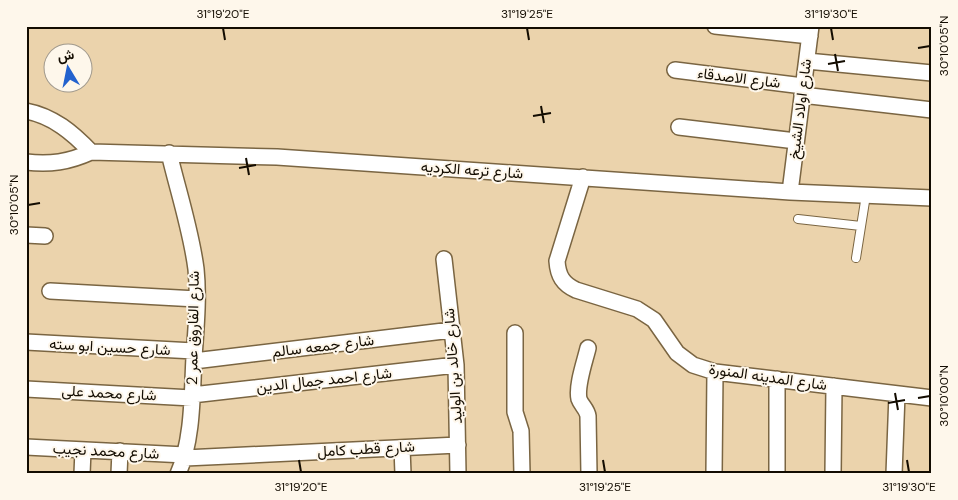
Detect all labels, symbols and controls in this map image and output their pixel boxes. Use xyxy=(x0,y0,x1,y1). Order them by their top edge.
text: 31°19'20"E xyxy=(196,6,250,22)
text: 31°19'25"E xyxy=(501,6,553,22)
text: 31°19'30"E xyxy=(804,6,858,22)
text: 30°10'05"N xyxy=(936,16,952,76)
north arrow xyxy=(42,42,92,92)
text: ش xyxy=(56,45,76,66)
street label: شارع اولاد الشيخ xyxy=(784,57,817,160)
street label: شارع الاصدقاء xyxy=(696,63,782,94)
street label: شارع ترعه الكرديه xyxy=(420,156,524,185)
text: 30°10'05"N xyxy=(6,175,22,235)
street label: شارع الفاروق عمر 2 xyxy=(182,271,205,385)
street label: شارع خالد بن الوليد xyxy=(439,307,468,424)
street label: شارع جمعه سالم xyxy=(271,330,375,363)
street label: شارع حسين ابو سته xyxy=(49,334,171,361)
street label: شارع المدينه المنورة xyxy=(707,359,829,396)
street label: شارع احمد جمال الدين xyxy=(255,363,393,398)
text: 30°10'00"N xyxy=(936,365,952,427)
street label: شارع محمد على xyxy=(61,381,157,406)
street label: شارع قطب كامل xyxy=(317,436,416,463)
street label: شارع محمد نجيب xyxy=(52,438,160,465)
text: 31°19'20"E xyxy=(274,479,328,495)
text: 31°19'25"E xyxy=(579,479,631,495)
text: 31°19'30"E xyxy=(882,479,936,495)

